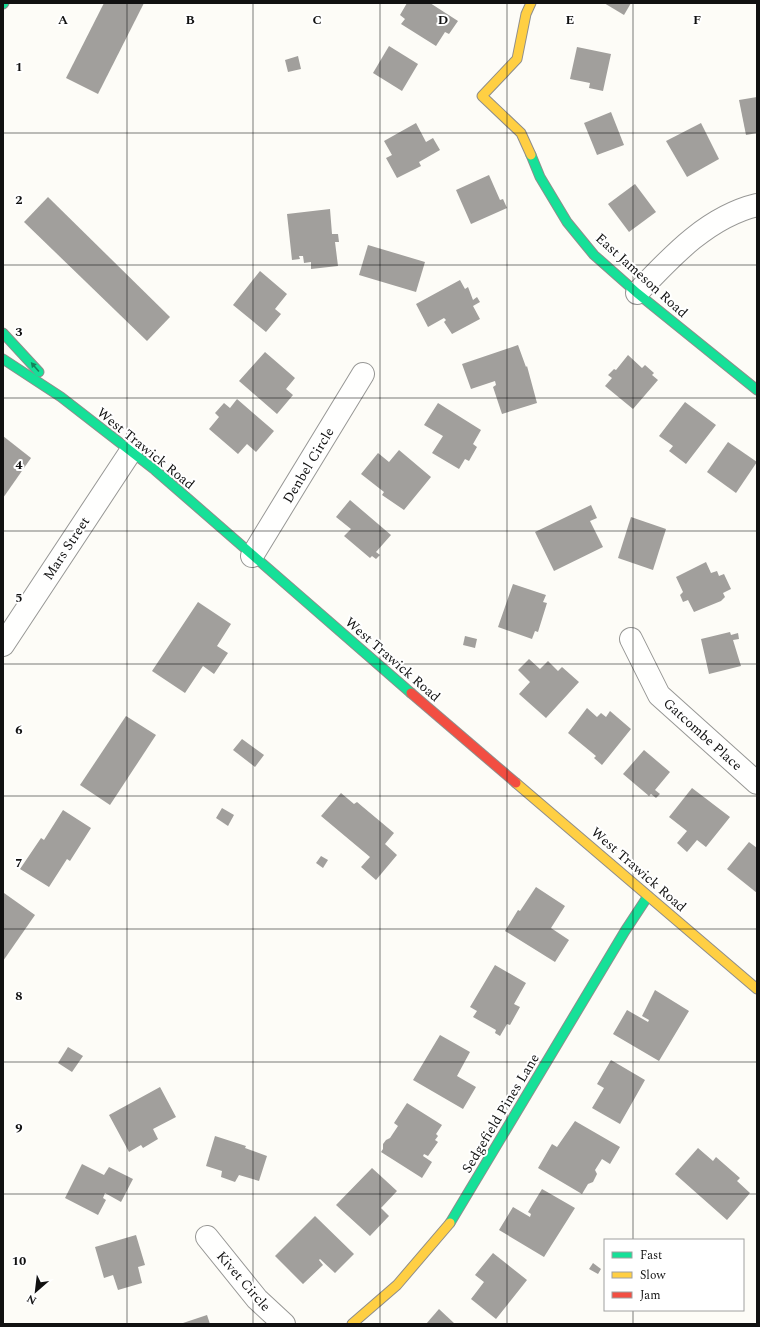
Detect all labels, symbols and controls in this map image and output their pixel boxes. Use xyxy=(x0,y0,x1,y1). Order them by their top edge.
text: A xyxy=(58,10,68,30)
text: B xyxy=(185,10,195,30)
text: C xyxy=(312,10,322,30)
text: D xyxy=(438,10,448,30)
text: E xyxy=(566,10,575,30)
text: F xyxy=(693,10,701,30)
text: 1 xyxy=(15,57,23,77)
text: 2 xyxy=(15,190,23,210)
street label: East Jameson Road xyxy=(591,228,693,323)
text: 3 xyxy=(15,322,23,342)
one-way arrow xyxy=(31,362,40,373)
street label: West Trawick Road xyxy=(92,402,199,495)
street label: Denbel Circle xyxy=(277,423,340,507)
text: 4 xyxy=(15,455,23,475)
street label: Mars Street xyxy=(38,512,95,584)
text: 5 xyxy=(15,588,23,608)
street label: West Trawick Road xyxy=(340,612,445,707)
street label: Gatcombe Place xyxy=(658,693,747,776)
text: 6 xyxy=(15,720,23,740)
street label: West Trawick Road xyxy=(586,822,691,917)
text: 7 xyxy=(15,853,23,873)
text: 8 xyxy=(15,986,23,1006)
street label: Sedgefield Pines Lane xyxy=(456,1049,545,1177)
text: 9 xyxy=(15,1118,23,1138)
legend xyxy=(604,1239,744,1311)
text: Fast xyxy=(640,1246,662,1265)
street label: Kivet Circle xyxy=(211,1247,276,1316)
text: 10 xyxy=(12,1251,26,1271)
text: Slow xyxy=(640,1266,666,1285)
north arrow xyxy=(16,1271,56,1311)
text: Jam xyxy=(640,1286,661,1305)
text: N xyxy=(24,1290,39,1309)

